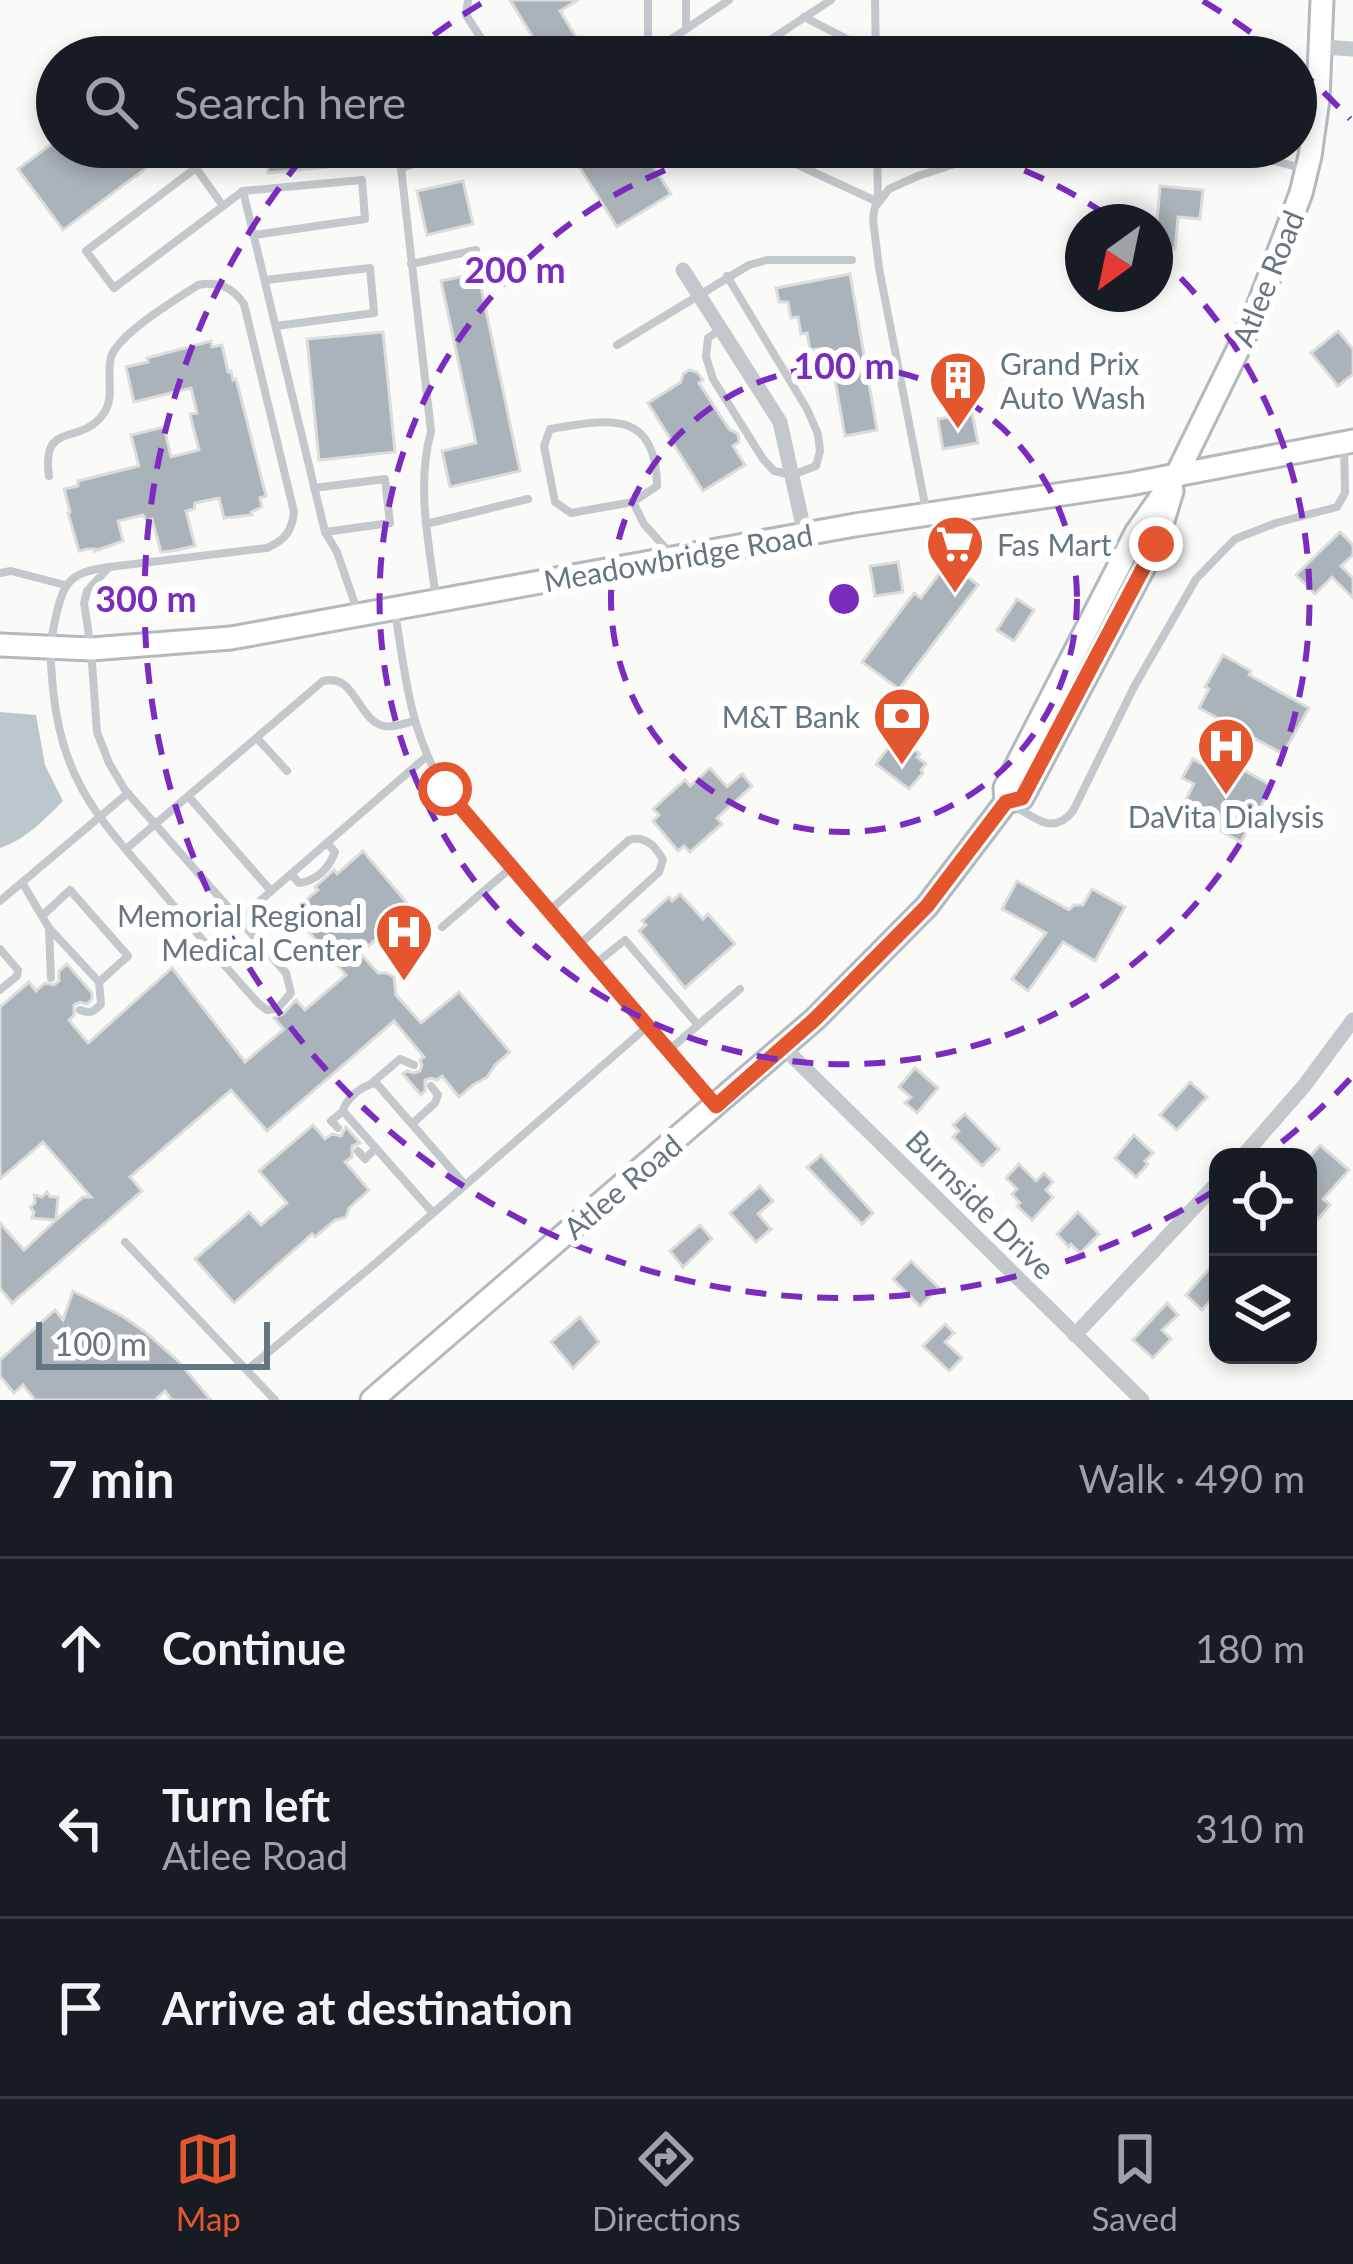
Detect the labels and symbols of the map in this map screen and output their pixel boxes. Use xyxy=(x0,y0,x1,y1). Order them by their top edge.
north arrow xyxy=(1065,204,1173,312)
street label: Atlee Road xyxy=(1223,205,1311,351)
text: 200 m xyxy=(464,247,566,291)
text: 100 m xyxy=(793,343,895,387)
place label: Grand Prix Auto Wash xyxy=(1000,345,1146,415)
building icon: Grand Prix Auto Wash xyxy=(927,349,989,431)
supermarket icon: Fas Mart xyxy=(924,513,986,595)
street label: Meadowbridge Road xyxy=(541,516,815,598)
route end xyxy=(1129,517,1183,571)
place label: Fas Mart xyxy=(997,526,1112,562)
text: 300 m xyxy=(95,576,197,620)
centre of rings xyxy=(823,578,865,620)
bank icon: M&T Bank xyxy=(871,685,933,767)
place label: M&T Bank xyxy=(722,698,861,734)
hospital icon: DaVita Dialysis xyxy=(1195,715,1257,797)
route start xyxy=(418,762,472,816)
place label: DaVita Dialysis xyxy=(1128,798,1324,834)
place label: Memorial Regional Medical Center xyxy=(117,897,362,967)
hospital icon: Memorial Regional Medical Center xyxy=(373,901,435,983)
street label: Burnside Drive xyxy=(899,1122,1063,1286)
street label: Atlee Road xyxy=(556,1126,688,1246)
scale bar xyxy=(36,1316,270,1369)

